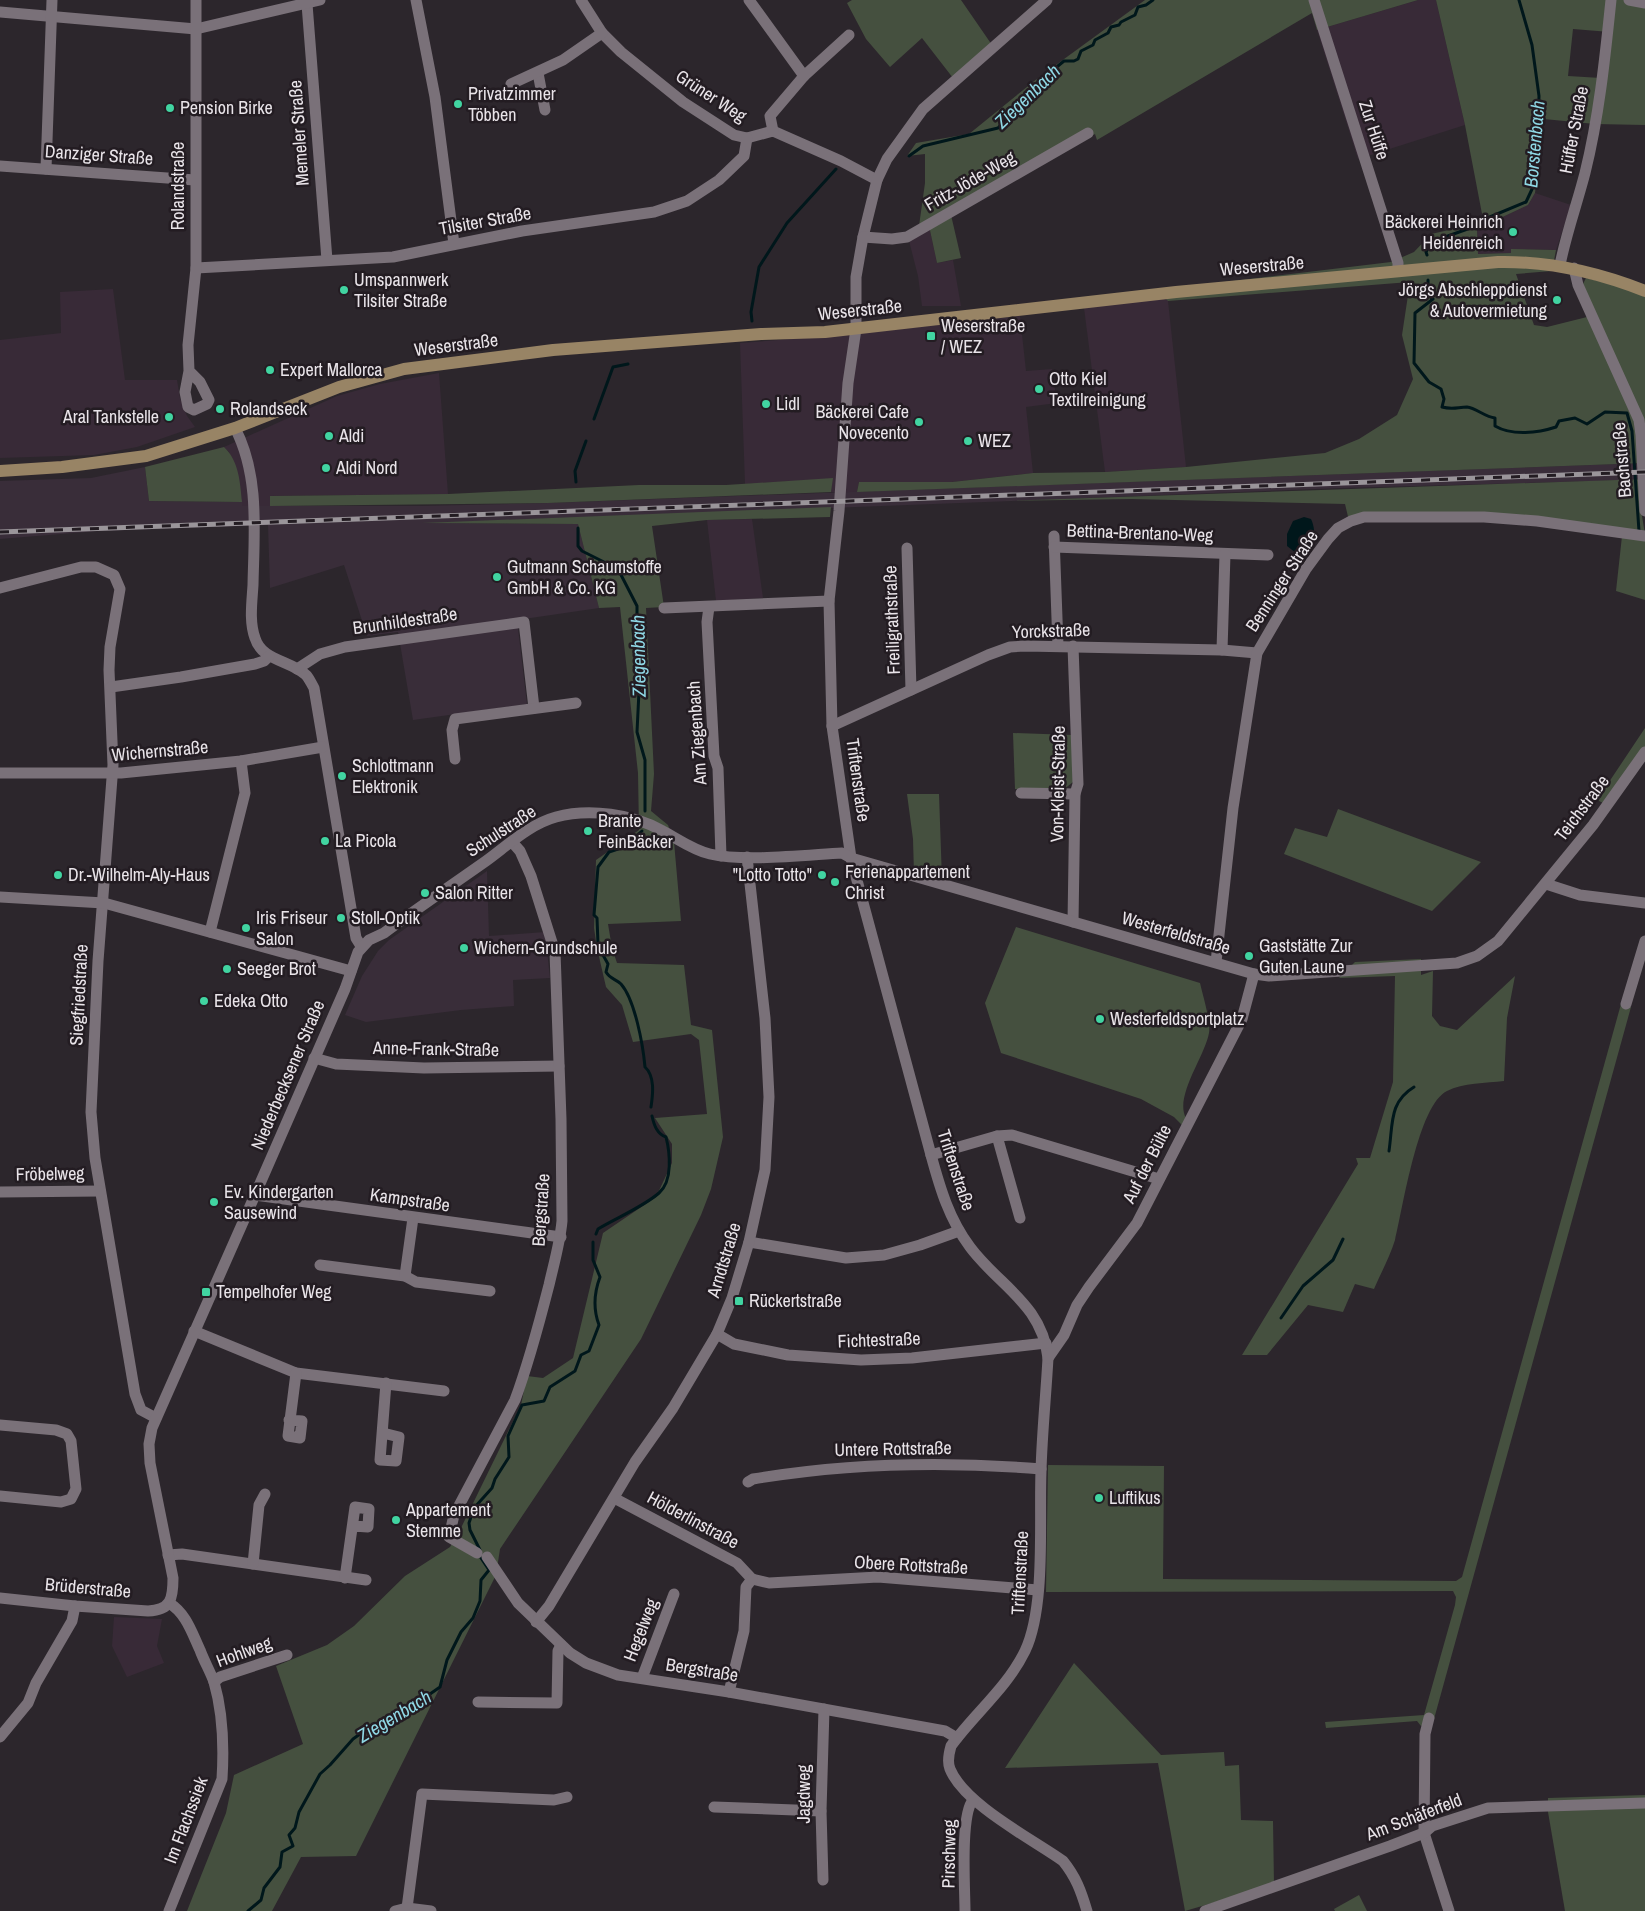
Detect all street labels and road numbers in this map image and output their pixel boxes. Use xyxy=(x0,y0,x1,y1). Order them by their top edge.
street label: Grüner Weg xyxy=(671,63,752,128)
street label: Memeler Straße xyxy=(282,79,315,187)
street label: Hüffer Straße xyxy=(1553,84,1594,176)
street label: Zur Hüffe xyxy=(1353,97,1396,163)
street label: Danziger Straße xyxy=(44,138,154,171)
street label: Rolandstraße xyxy=(165,142,190,230)
street label: Fritz-Jöde-Weg xyxy=(920,144,1021,217)
street label: Tilsiter Straße xyxy=(437,200,533,241)
street label: Weserstraße xyxy=(1219,249,1305,282)
street label: Weserstraße xyxy=(817,293,903,326)
street label: Weserstraße xyxy=(413,327,499,362)
street label: Bachstraße xyxy=(1606,421,1637,499)
street label: Bettina-Brentano-Weg xyxy=(1066,517,1215,548)
street label: Benninger Straße xyxy=(1239,525,1324,636)
street label: Freiligrathstraße xyxy=(877,565,906,675)
street label: Brunhildestraße xyxy=(351,601,459,640)
street label: Yorckstraße xyxy=(1011,617,1091,644)
street label: Am Ziegenbach xyxy=(680,680,713,787)
street label: Von-Kleist-Straße xyxy=(1044,726,1071,842)
street label: Wichernstraße xyxy=(111,734,209,767)
street label: Triftenstraße xyxy=(840,737,877,823)
street label: Teichstraße xyxy=(1548,769,1615,846)
street label: Schulstraße xyxy=(461,799,541,863)
street label: Westerfeldstraße xyxy=(1119,905,1233,960)
street label: Siegfriedstraße xyxy=(63,944,94,1046)
street label: Niederbecksener Straße xyxy=(245,996,330,1154)
street label: Anne-Frank-Straße xyxy=(372,1035,499,1062)
street label: Auf der Bülte xyxy=(1116,1120,1177,1208)
street label: Triftenstraße xyxy=(932,1126,981,1214)
street label: Fröbelweg xyxy=(15,1160,85,1187)
street label: Bergstraße xyxy=(525,1173,556,1247)
street label: Kampstraße xyxy=(369,1182,452,1217)
street label: Arndtstraße xyxy=(700,1219,747,1301)
street label: Fichtestraße xyxy=(837,1326,921,1353)
street label: Untere Rottstraße xyxy=(834,1435,952,1462)
street label: Hölderlinstraße xyxy=(643,1485,744,1554)
street label: Triftenstraße xyxy=(1005,1530,1034,1616)
street label: Obere Rottstraße xyxy=(853,1549,969,1580)
street label: Brüderstraße xyxy=(44,1571,132,1604)
street label: Hegelweg xyxy=(617,1594,664,1665)
street label: Hohlweg xyxy=(213,1630,276,1673)
street label: Bergstraße xyxy=(664,1651,740,1688)
street label: Jagdweg xyxy=(791,1764,816,1824)
street label: Im Flachssiek xyxy=(158,1772,214,1867)
street label: Am Schäferfeld xyxy=(1361,1787,1465,1847)
street label: Pirschweg xyxy=(935,1819,962,1889)

